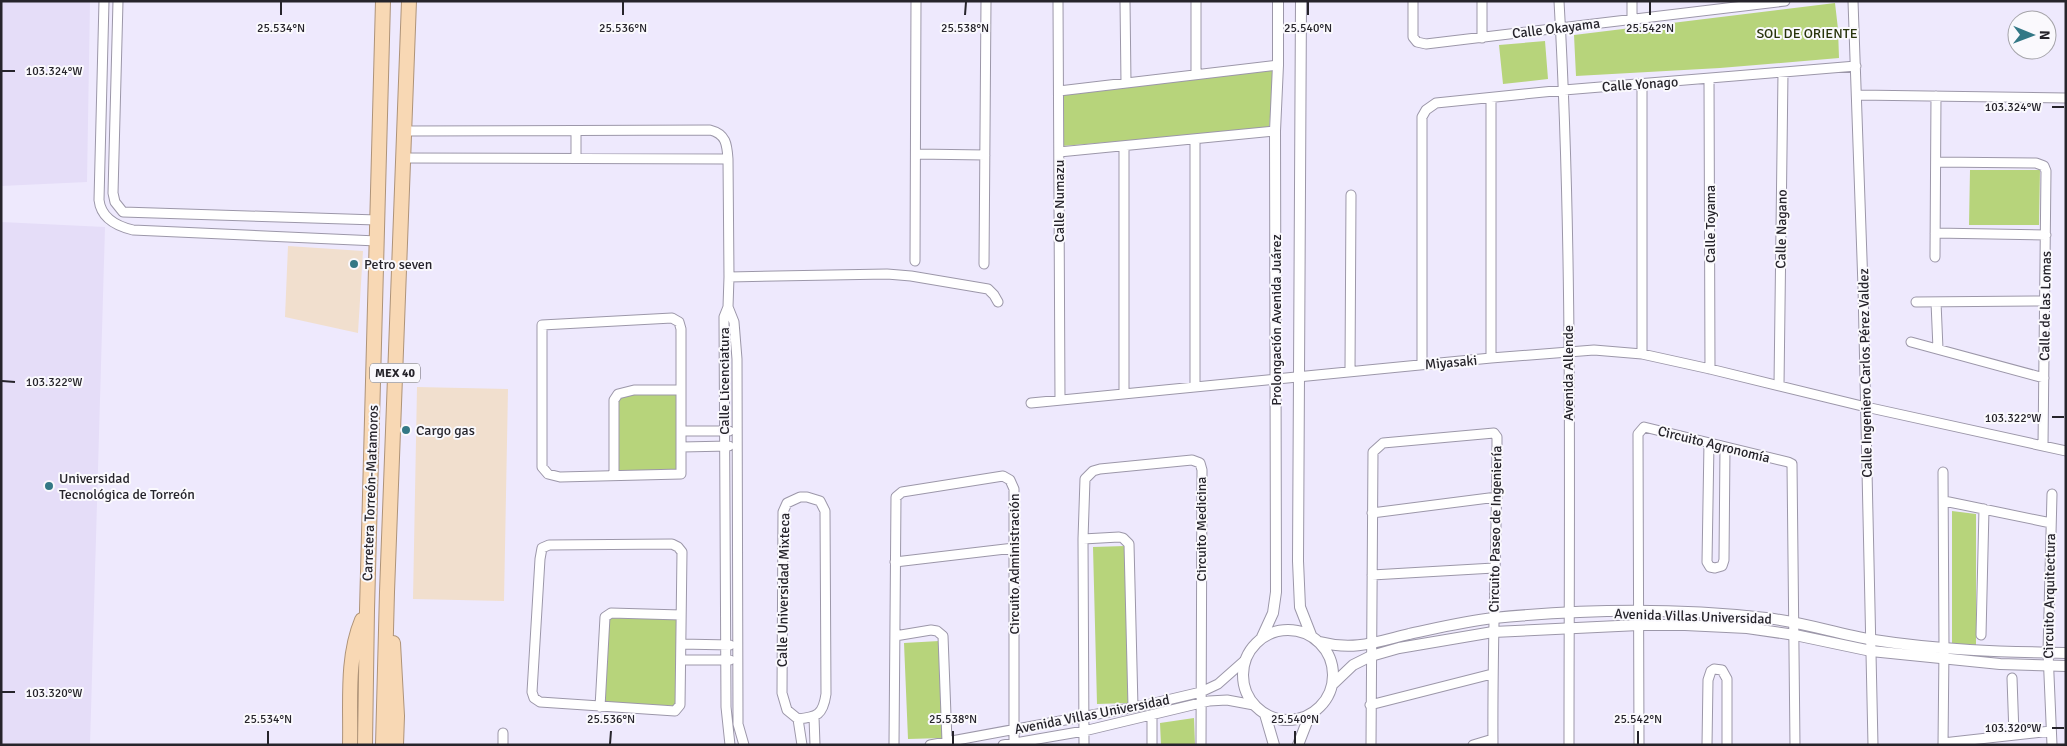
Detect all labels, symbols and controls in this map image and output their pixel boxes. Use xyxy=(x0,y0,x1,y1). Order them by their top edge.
north arrow xyxy=(2007,10,2057,60)
street label: Calle Okayama xyxy=(1511,15,1601,42)
text: 25.534°N xyxy=(257,21,305,36)
text: 25.536°N xyxy=(599,21,647,36)
text: 25.538°N xyxy=(941,21,989,36)
text: 25.540°N xyxy=(1284,21,1332,36)
text: 25.542°N xyxy=(1626,21,1674,36)
park label: SOL DE ORIENTE xyxy=(1756,25,1858,42)
text: N xyxy=(2036,30,2053,40)
text: 103.324°W xyxy=(26,64,82,79)
street label: Calle Yonago xyxy=(1601,73,1679,96)
text: 103.324°W xyxy=(1985,100,2041,115)
street label: Calle Numazu xyxy=(1051,160,1068,242)
street label: Calle Toyama xyxy=(1702,185,1719,263)
street label: Calle Nagano xyxy=(1772,189,1791,269)
street label: Prolongación Avenida Juárez xyxy=(1268,234,1285,406)
street label: Calle de las Lomas xyxy=(2036,251,2055,361)
place label: Petro seven xyxy=(364,256,433,273)
marker: Petro seven xyxy=(348,258,360,270)
street label: Calle Ingeniero Carlos Pérez Valdez xyxy=(1855,268,1876,478)
street label: Avenida Allende xyxy=(1560,325,1577,421)
street label: Calle Licenciatura xyxy=(716,327,733,435)
street label: Miyasaki xyxy=(1424,352,1478,373)
road number: MEX 40 xyxy=(370,363,420,382)
text: 103.322°W xyxy=(26,375,82,390)
street label: Carretera Torreón-Matamoros xyxy=(359,405,382,581)
text: 103.322°W xyxy=(1985,411,2041,426)
place label: Cargo gas xyxy=(416,422,475,439)
street label: Circuito Agronomía xyxy=(1656,422,1772,467)
marker: Cargo gas xyxy=(400,424,412,436)
street label: Circuito Paseo de Ingeniería xyxy=(1486,445,1505,613)
place label: Universidad Tecnológica de Torreón xyxy=(59,470,195,503)
street label: Circuito Medicina xyxy=(1193,477,1210,581)
marker: Universidad Tecnológica de Torreón xyxy=(43,480,55,492)
street label: Circuito Administración xyxy=(1006,493,1023,635)
street label: Calle Universidad Mixteca xyxy=(774,513,793,667)
street label: Circuito Arquitectura xyxy=(2040,533,2059,659)
street label: Avenida Villas Universidad xyxy=(1614,605,1772,628)
text: 103.320°W xyxy=(26,686,82,701)
street label: Avenida Villas Universidad xyxy=(1013,691,1171,738)
text: 25.534°N xyxy=(244,712,292,727)
text: 25.536°N xyxy=(587,712,635,727)
text: 25.538°N xyxy=(929,712,977,727)
text: 25.540°N xyxy=(1271,712,1319,727)
text: 25.542°N xyxy=(1614,712,1662,727)
text: 103.320°W xyxy=(1985,721,2041,736)

